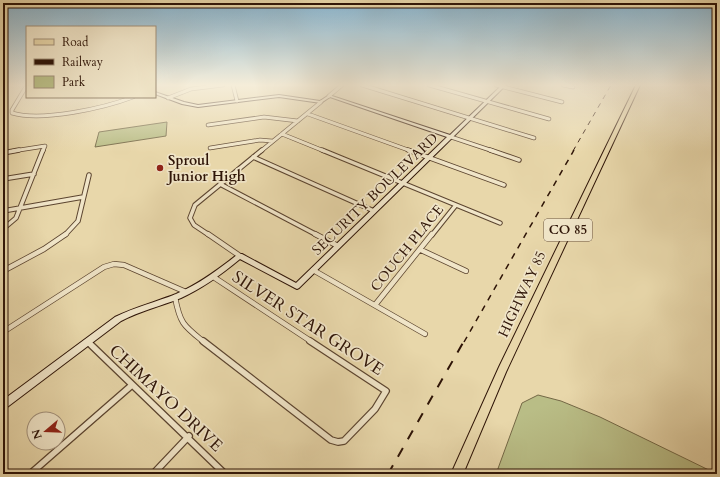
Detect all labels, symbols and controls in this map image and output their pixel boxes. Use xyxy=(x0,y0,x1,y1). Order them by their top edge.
legend xyxy=(26,26,156,98)
text: Road xyxy=(62,34,89,50)
text: Railway xyxy=(62,54,104,70)
text: Park xyxy=(62,74,86,90)
street label: SECURITY BOULEVARD xyxy=(308,129,442,259)
place label: Sproul Junior High xyxy=(166,151,246,186)
marker: Sproul Junior High xyxy=(155,163,165,173)
street label: COUCH PLACE xyxy=(366,200,448,295)
road number: CO 85 xyxy=(544,219,592,241)
street label: HIGHWAY 85 xyxy=(494,248,550,340)
street label: SILVER STAR GROVE xyxy=(228,265,388,381)
street label: CHIMAYO DRIVE xyxy=(104,339,228,457)
north arrow xyxy=(26,411,66,451)
text: N xyxy=(28,427,46,441)

